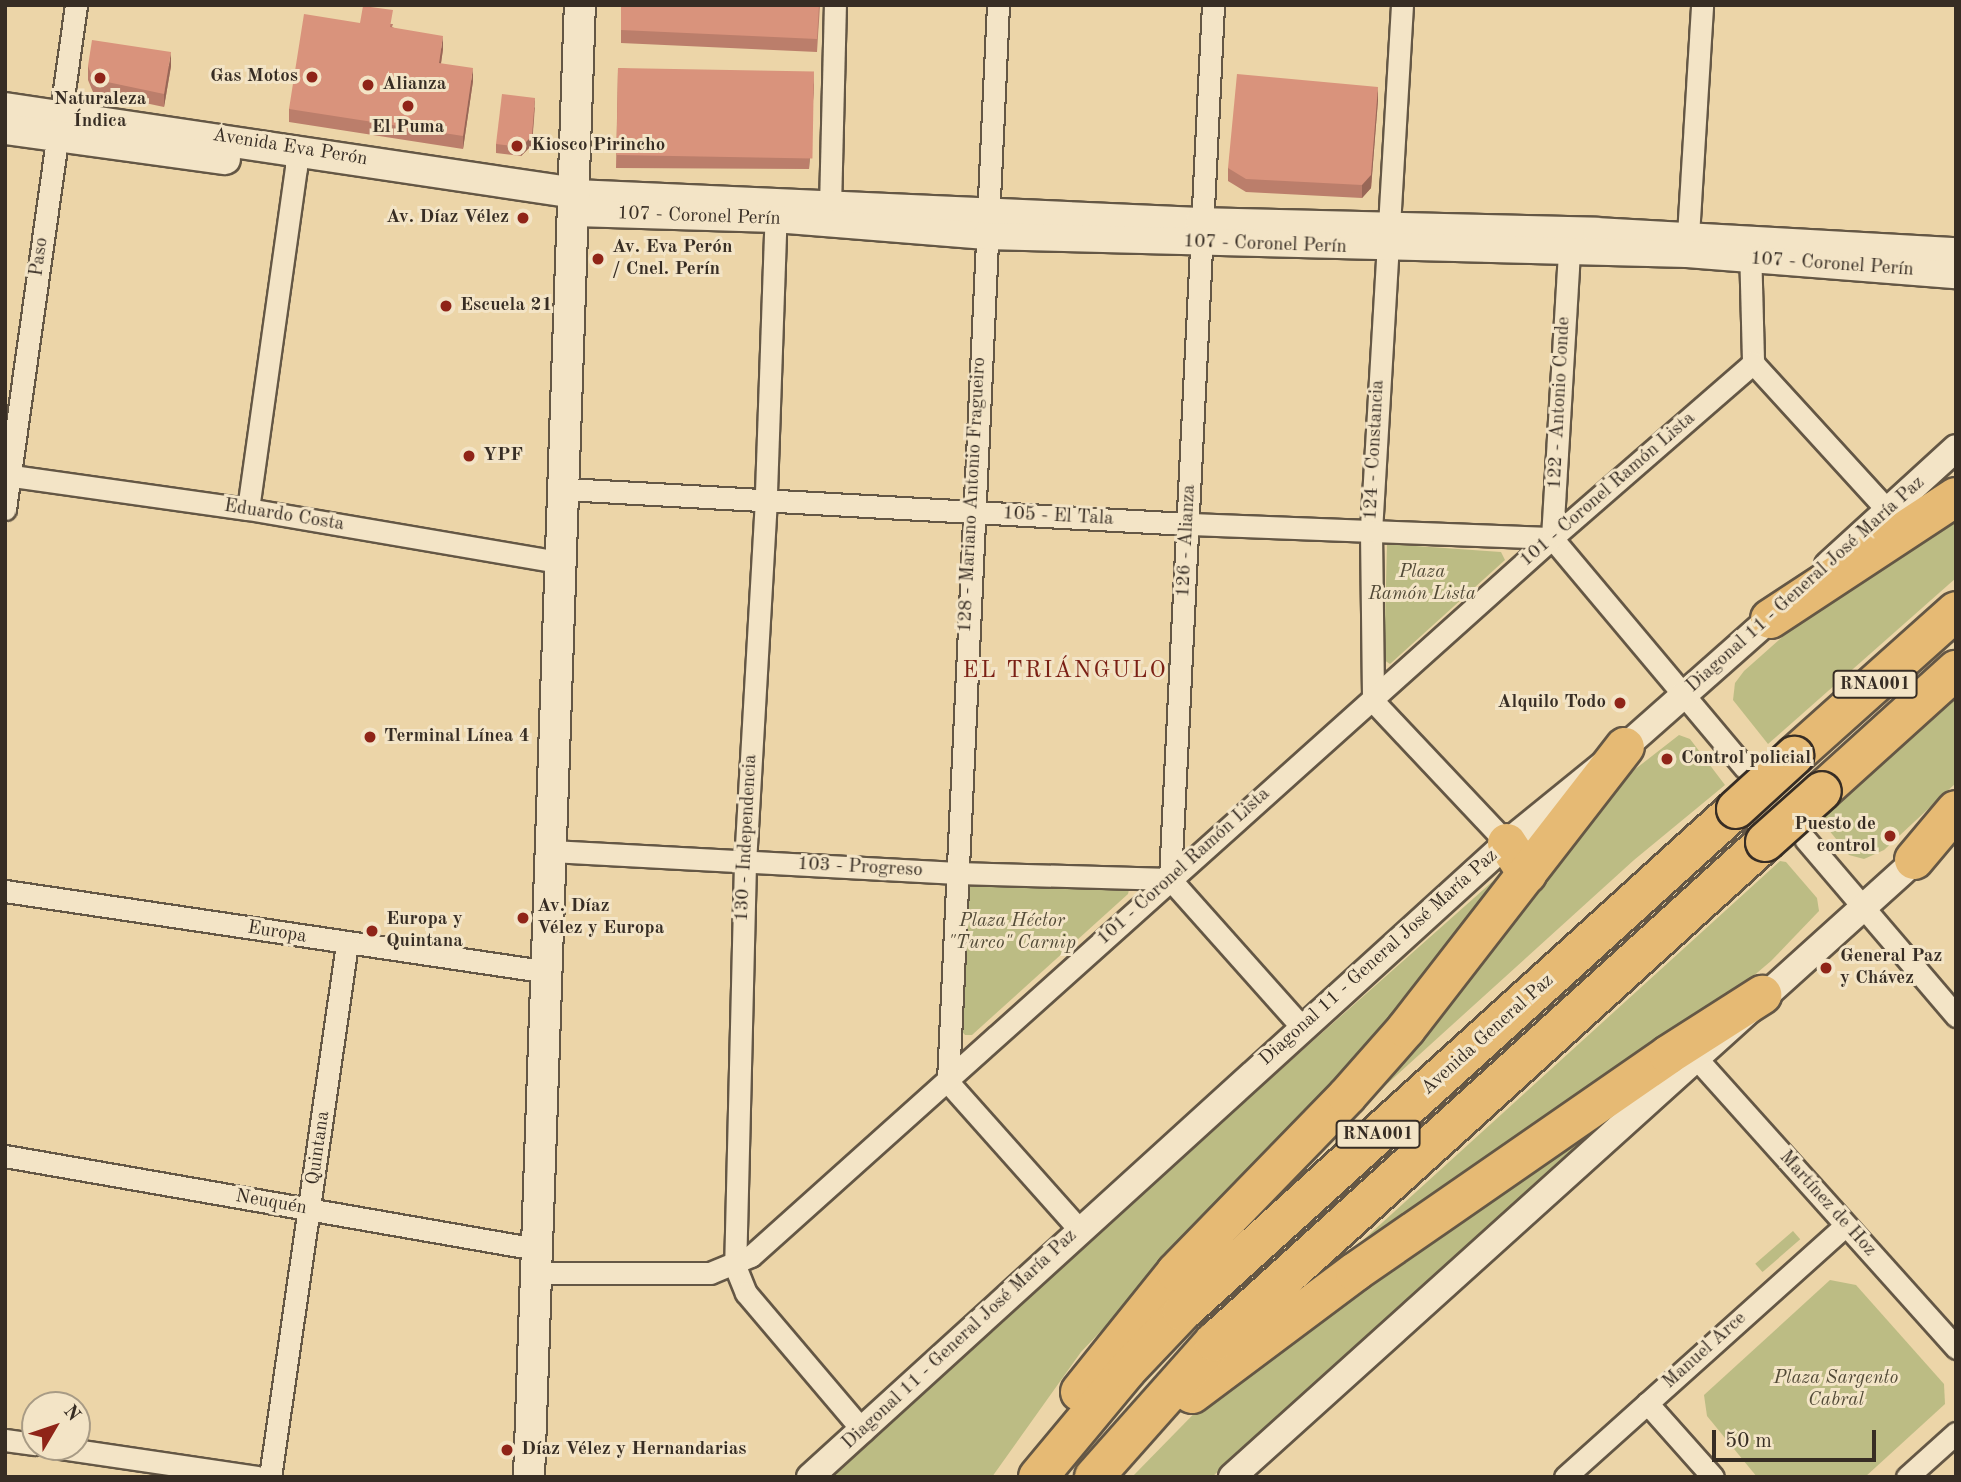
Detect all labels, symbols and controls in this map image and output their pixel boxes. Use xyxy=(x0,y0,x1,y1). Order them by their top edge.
place label: Gas Motos xyxy=(210,66,298,88)
marker: Gas Motos xyxy=(304,69,320,85)
marker: Naturaleza Índica xyxy=(92,70,108,86)
place label: Alianza xyxy=(382,74,446,96)
marker: Alianza xyxy=(360,77,376,93)
place label: Naturaleza Índica xyxy=(54,89,146,133)
marker: El Puma xyxy=(400,98,416,114)
place label: El Puma xyxy=(372,117,444,139)
street label: Avenida Eva Perón xyxy=(211,124,369,172)
place label: Kiosco Pirincho xyxy=(531,135,665,157)
marker: Kiosco Pirincho xyxy=(509,138,525,154)
street label: 107 - Coronel Perín xyxy=(617,203,781,231)
place label: Av. Díaz Vélez xyxy=(386,207,509,229)
marker: Av. Díaz Vélez xyxy=(515,210,531,226)
street label: 107 - Coronel Perín xyxy=(1183,231,1347,259)
street label: Paso xyxy=(26,236,54,278)
place label: Av. Eva Perón / Cnel. Perín xyxy=(612,237,732,281)
street label: 107 - Coronel Perín xyxy=(1750,248,1914,282)
marker: Av. Eva Perón / Cnel. Perín xyxy=(590,251,606,267)
place label: Escuela 21 xyxy=(460,295,552,317)
marker: Escuela 21 xyxy=(438,298,454,314)
street label: 122 - Antonio Conde xyxy=(1544,316,1576,490)
street label: 128 - Mariano Antonio Fragueiro xyxy=(954,357,992,633)
street label: 124 - Constancia xyxy=(1360,379,1390,521)
street label: 101 - Coronel Ramón Lista xyxy=(1516,408,1700,572)
place label: YPF xyxy=(483,445,523,467)
marker: YPF xyxy=(461,448,477,464)
street label: Diagonal 11 - General José María Paz xyxy=(1682,472,1930,698)
street label: 126 - Alianza xyxy=(1173,484,1201,598)
street label: Eduardo Costa xyxy=(222,495,346,537)
street label: 105 - El Tala xyxy=(1002,503,1114,531)
park label: Plaza Ramón Lista xyxy=(1368,562,1476,606)
district label: EL TRIÁNGULO xyxy=(964,657,1166,685)
road number: RNA001 xyxy=(1831,670,1919,698)
place label: Alquilo Todo xyxy=(1497,692,1606,714)
marker: Alquilo Todo xyxy=(1612,695,1628,711)
place label: Terminal Línea 4 xyxy=(384,726,530,748)
marker: Terminal Línea 4 xyxy=(362,729,378,745)
place label: Control policial xyxy=(1681,748,1811,770)
marker: Control policial xyxy=(1659,751,1675,767)
street label: 130 - Independencia xyxy=(731,754,763,922)
street label: 101 - Coronel Ramón Lista xyxy=(1093,783,1275,951)
place label: Puesto de control xyxy=(1794,814,1876,858)
marker: Puesto de control xyxy=(1882,828,1898,844)
street label: Diagonal 11 - General José María Paz xyxy=(1255,845,1503,1071)
street label: 103 - Progreso xyxy=(797,853,923,883)
place label: Av. Díaz Vélez y Europa xyxy=(537,896,664,940)
place label: Europa y Quintana xyxy=(386,909,463,953)
marker: Av. Díaz Vélez y Europa xyxy=(515,910,531,926)
park label: Plaza Héctor "Turco" Carnip xyxy=(948,911,1076,955)
street label: Europa xyxy=(246,917,308,949)
marker: Europa y Quintana xyxy=(364,923,380,939)
place label: General Paz y Chávez xyxy=(1840,946,1942,990)
marker: General Paz y Chávez xyxy=(1818,960,1834,976)
street label: Avenida General Paz xyxy=(1417,970,1559,1100)
street label: Quintana xyxy=(303,1110,335,1186)
road number: RNA001 xyxy=(1334,1120,1422,1148)
street label: Martínez de Hoz xyxy=(1774,1146,1880,1262)
street label: Neuquén xyxy=(233,1186,309,1220)
street label: Diagonal 11 - General José María Paz xyxy=(838,1225,1082,1455)
street label: Manuel Arce xyxy=(1659,1308,1751,1394)
park label: Plaza Sargento Cabral xyxy=(1774,1368,1898,1412)
north arrow xyxy=(21,1391,91,1461)
text: N xyxy=(59,1402,83,1425)
scale bar xyxy=(1716,1416,1881,1460)
text: 50 m xyxy=(1725,1431,1772,1452)
place label: Díaz Vélez y Hernandarias xyxy=(521,1439,746,1461)
marker: Díaz Vélez y Hernandarias xyxy=(499,1442,515,1458)

